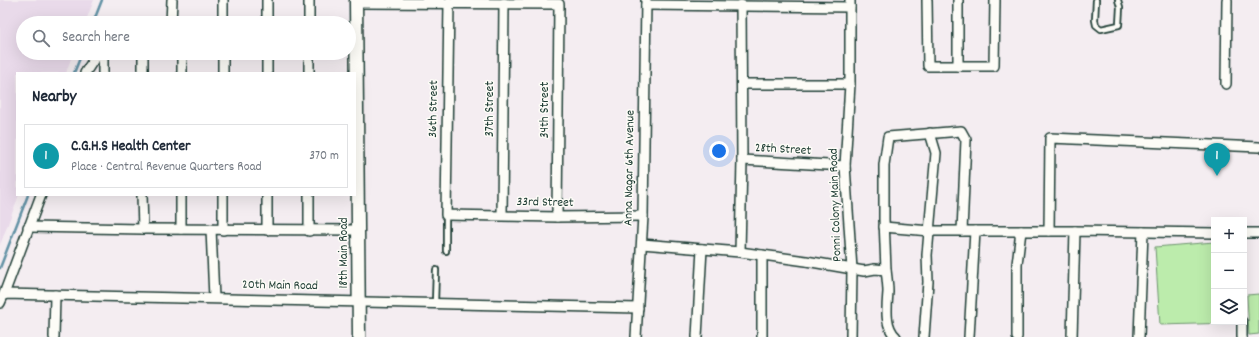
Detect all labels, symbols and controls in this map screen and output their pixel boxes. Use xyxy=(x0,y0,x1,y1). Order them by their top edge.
search box xyxy=(16,16,356,60)
icon: search xyxy=(30,27,52,49)
text: Search here xyxy=(62,27,130,49)
street label: 36th Street xyxy=(424,80,444,138)
street label: 37th Street xyxy=(481,81,500,137)
street label: 34th Street xyxy=(536,82,555,138)
text: Nearby xyxy=(32,86,76,110)
street label: Anna Nagar 6th Avenue xyxy=(619,110,641,226)
text: C.G.H.S Health Center xyxy=(71,136,191,158)
street label: 28th Street xyxy=(754,139,812,161)
your location xyxy=(709,141,729,161)
pin: 1 xyxy=(1204,143,1230,176)
text: 1 xyxy=(45,147,47,166)
text: 370 m xyxy=(309,147,339,166)
street label: Ponni Colony Main Road xyxy=(825,148,847,262)
text: Place · Central Revenue Quarters Road xyxy=(71,158,262,177)
street label: 33rd Street xyxy=(516,193,574,213)
street label: 18th Main Road xyxy=(335,217,354,289)
map controls xyxy=(1211,217,1247,325)
button: + xyxy=(1211,217,1247,253)
button: − xyxy=(1211,253,1247,289)
street label: 20th Main Road xyxy=(242,276,318,296)
button: layers xyxy=(1211,289,1247,325)

